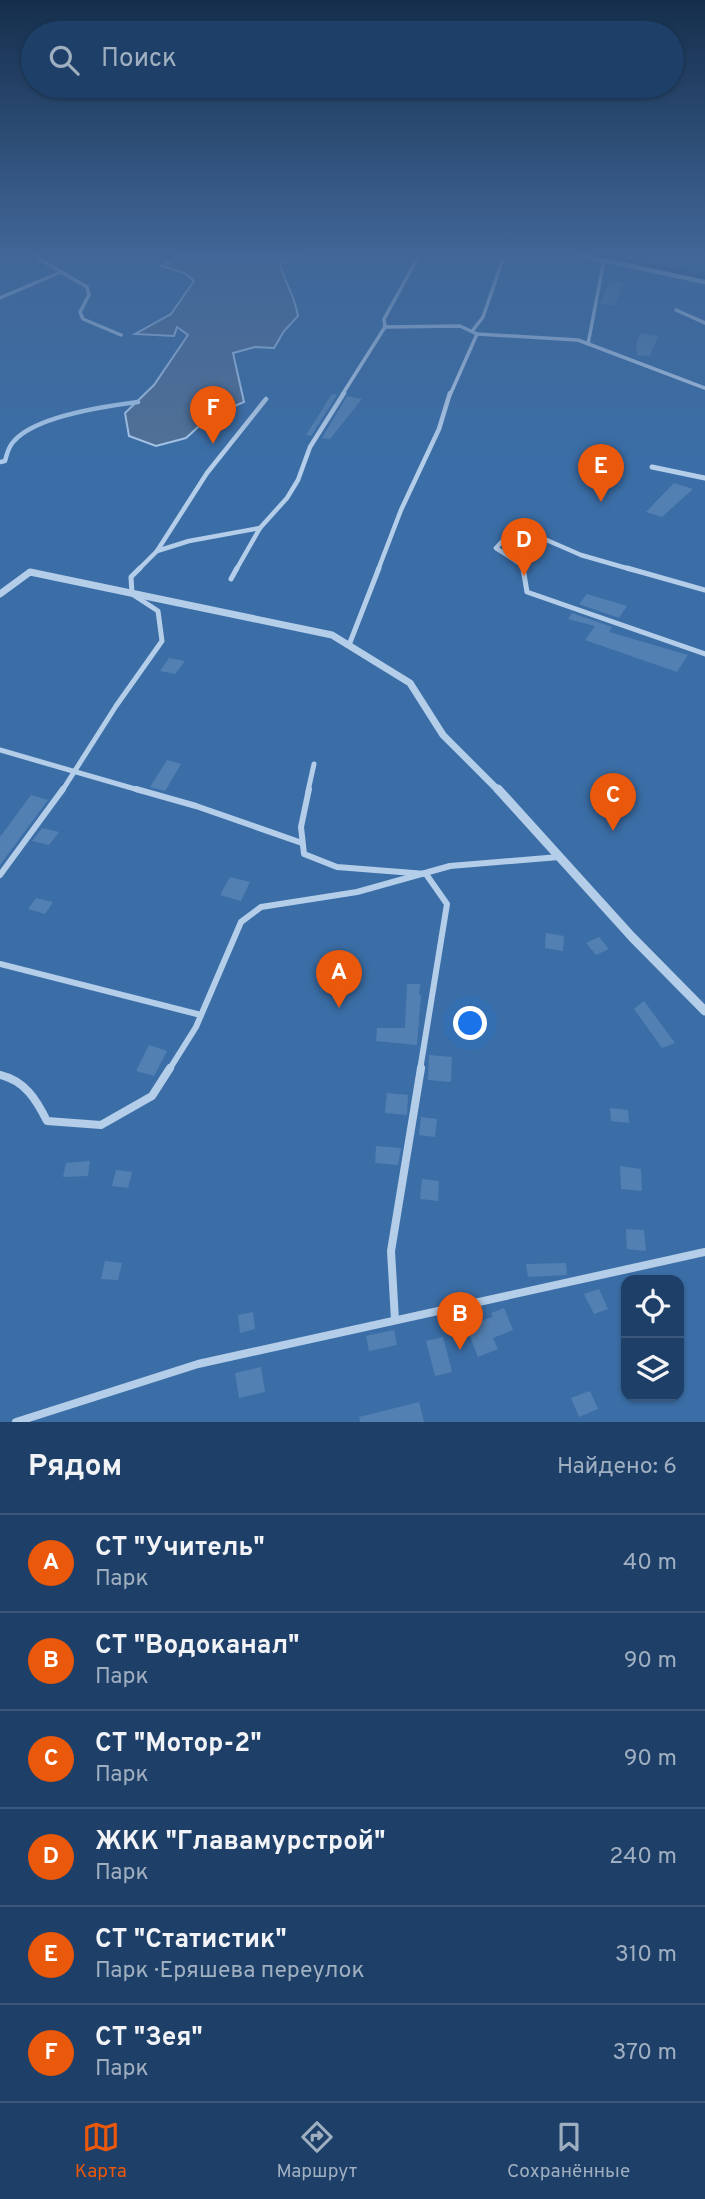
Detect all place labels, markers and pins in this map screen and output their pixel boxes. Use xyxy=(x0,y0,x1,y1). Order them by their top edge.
pin: F xyxy=(190,386,236,444)
pin: E xyxy=(578,444,624,502)
pin: D xyxy=(501,518,547,576)
pin: C xyxy=(590,773,636,831)
pin: A xyxy=(316,950,362,1008)
pin: B xyxy=(437,1292,483,1350)

